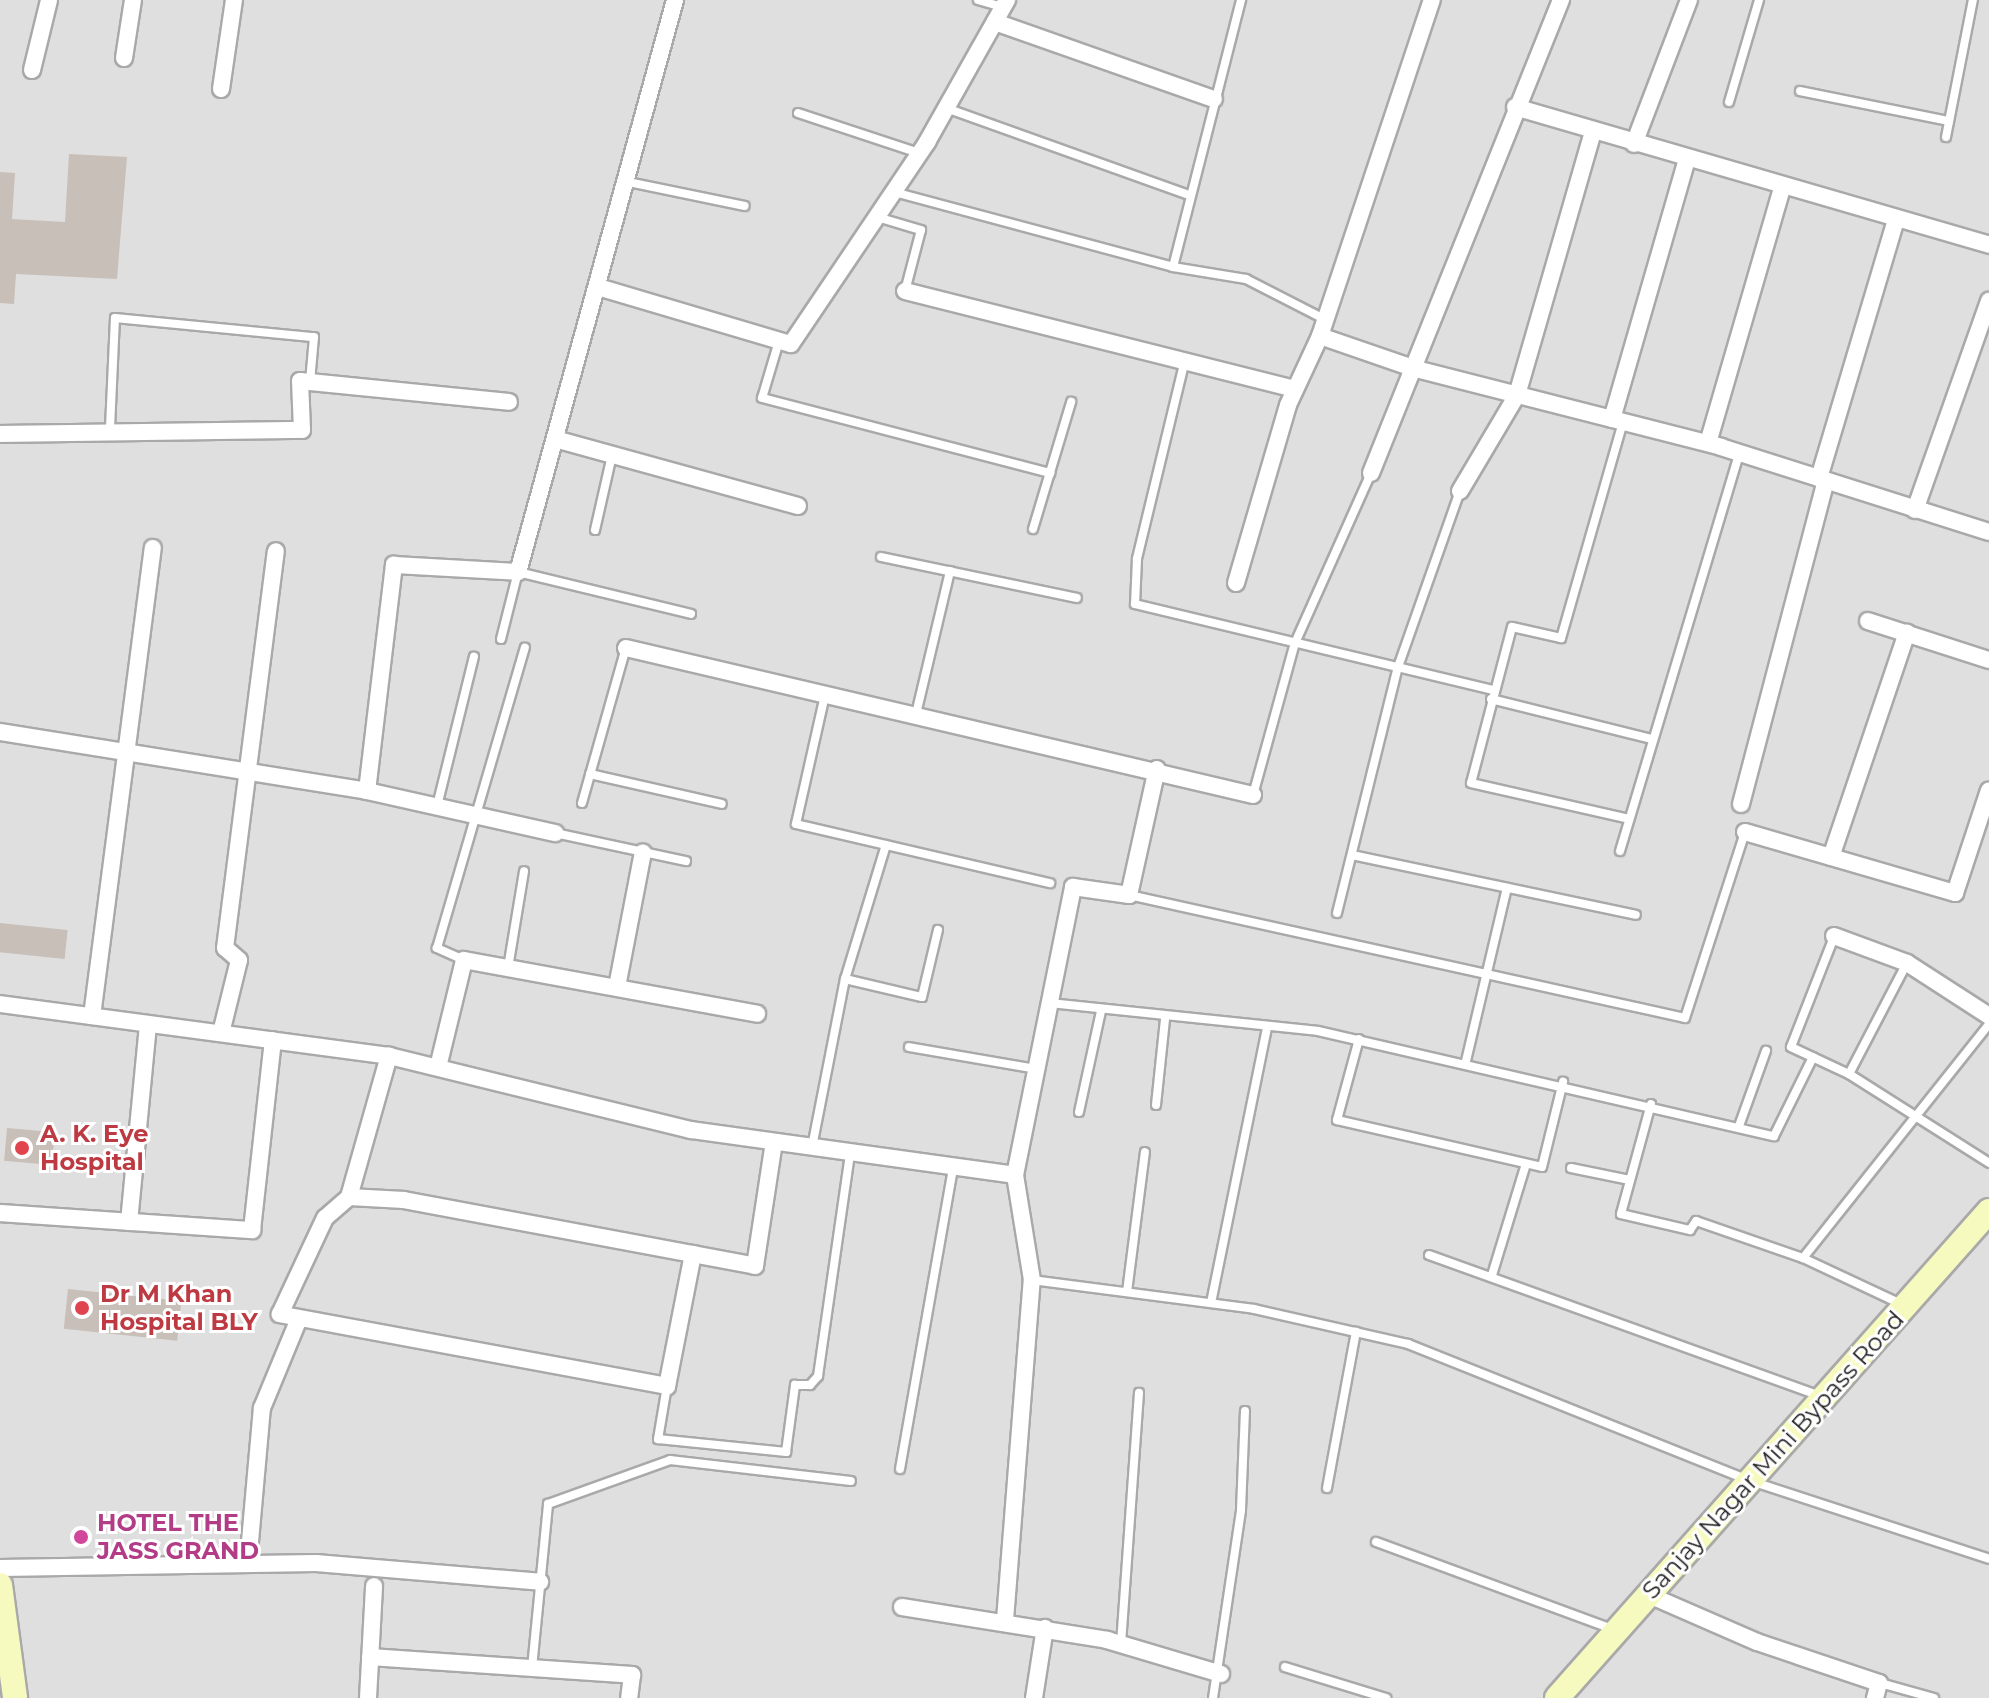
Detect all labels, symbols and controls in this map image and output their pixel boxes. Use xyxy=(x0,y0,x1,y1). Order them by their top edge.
place label: A. K. Eye Hospital xyxy=(40,1120,148,1176)
marker: A. K. Eye Hospital xyxy=(11,1137,33,1159)
place label: Dr M Khan Hospital BLY xyxy=(100,1280,258,1336)
marker: Dr M Khan Hospital BLY xyxy=(71,1297,93,1319)
street label: Sanjay Nagar Mini Bypass Road xyxy=(1636,1305,1910,1605)
place label: HOTEL THE JASS GRAND xyxy=(97,1509,259,1565)
marker: HOTEL THE JASS GRAND xyxy=(72,1528,90,1546)

